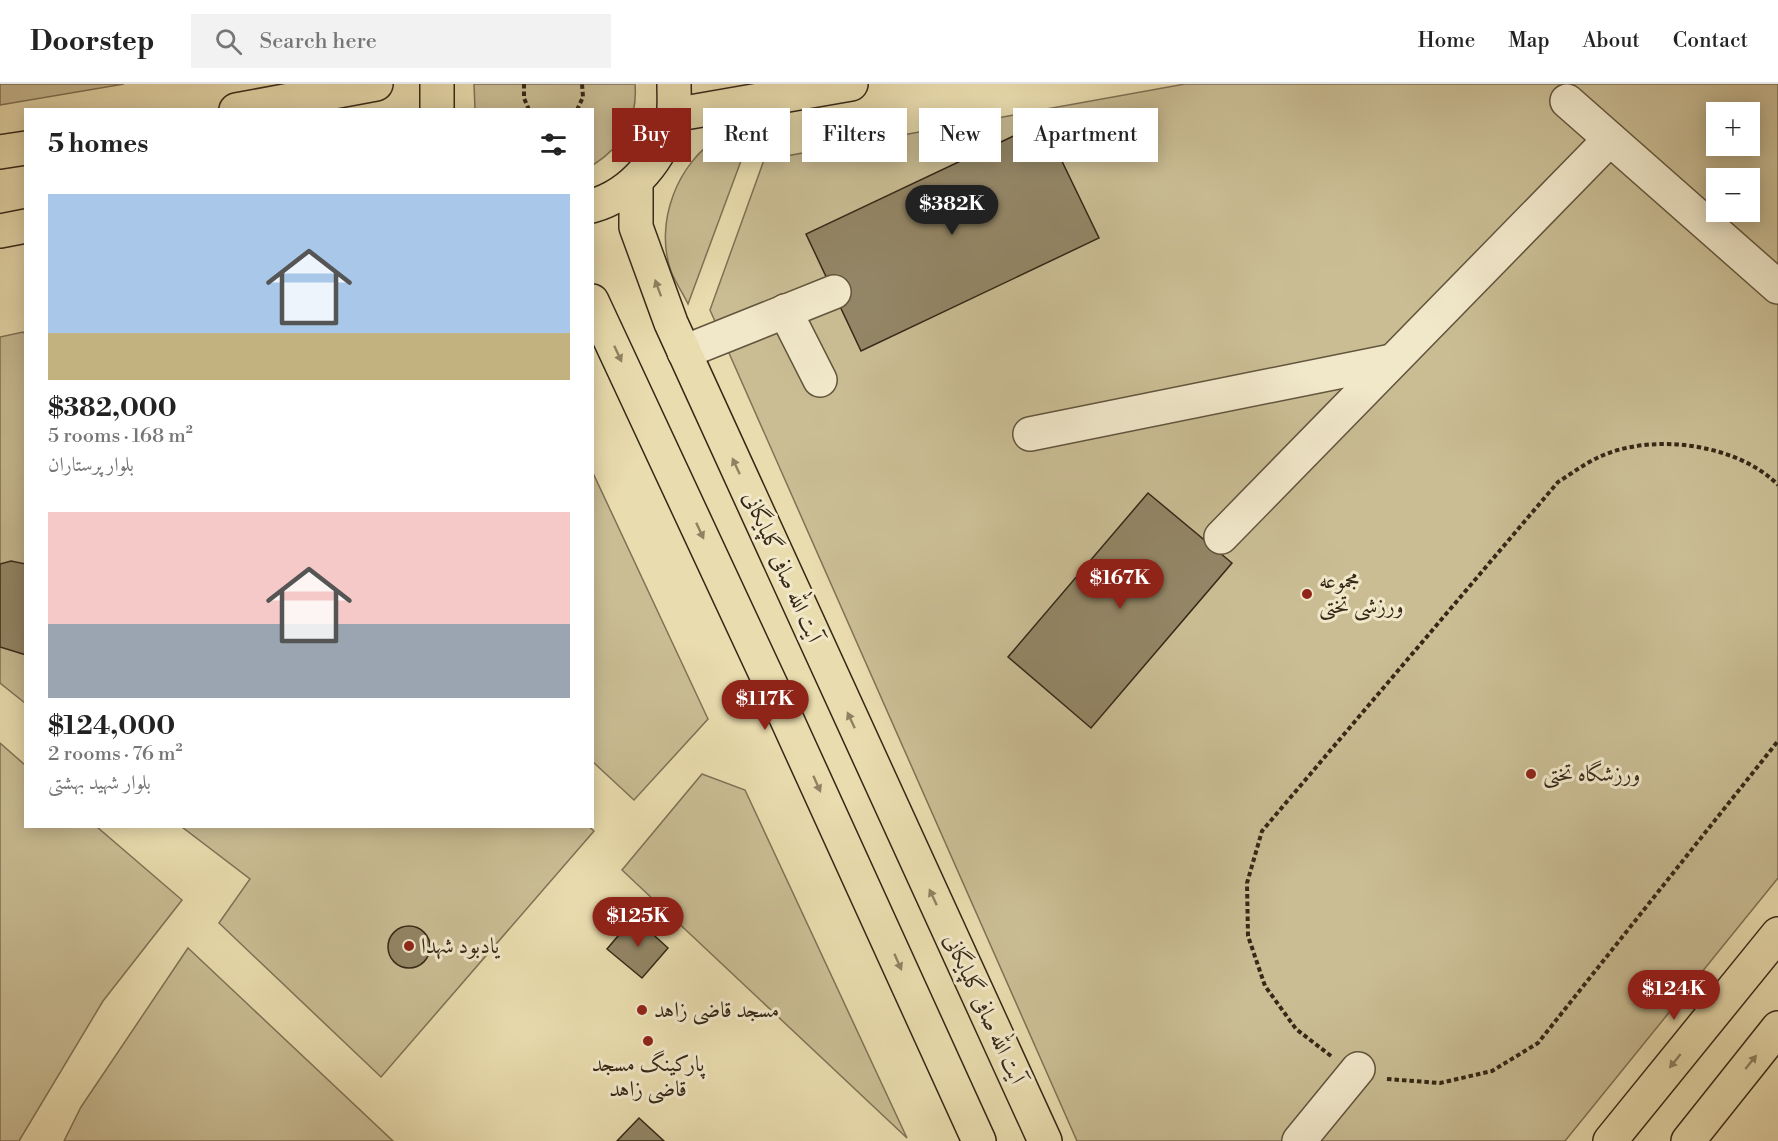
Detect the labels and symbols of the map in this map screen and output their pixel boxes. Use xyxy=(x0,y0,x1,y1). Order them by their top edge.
pin: $382K xyxy=(910,185,994,236)
one-way arrow xyxy=(652,278,662,296)
one-way arrow xyxy=(614,345,623,362)
one-way arrow xyxy=(731,457,741,475)
street label: آیت الله صافی گلپایگانی xyxy=(737,485,833,649)
one-way arrow xyxy=(695,522,705,540)
pin: $167K xyxy=(1078,559,1162,610)
place label: مجموعه ورزشی تختی xyxy=(1319,568,1404,621)
marker: مجموعه ورزشی تختی xyxy=(1300,587,1314,601)
pin: $117K xyxy=(723,680,807,731)
one-way arrow xyxy=(846,711,856,729)
place label: ورزشگاه تختی xyxy=(1543,760,1640,789)
marker: ورزشگاه تختی xyxy=(1524,767,1538,781)
one-way arrow xyxy=(812,776,822,794)
one-way arrow xyxy=(928,889,937,906)
pin: $125K xyxy=(596,897,680,948)
street label: آیت الله صافی گلپایگانی xyxy=(937,928,1036,1090)
place label: یادبود شهدا xyxy=(421,933,501,960)
marker: یادبود شهدا xyxy=(402,939,416,953)
one-way arrow xyxy=(893,953,902,970)
pin: $124K xyxy=(1632,970,1716,1021)
place label: مسجد قاضی زاهد xyxy=(654,997,779,1025)
marker: مسجد قاضی زاهد xyxy=(635,1003,649,1017)
marker: پارکینگ مسجد قاضی زاهد xyxy=(641,1034,655,1048)
place label: پارکینگ مسجد قاضی زاهد xyxy=(592,1050,706,1104)
one-way arrow xyxy=(1669,1053,1682,1069)
one-way arrow xyxy=(1744,1055,1756,1070)

